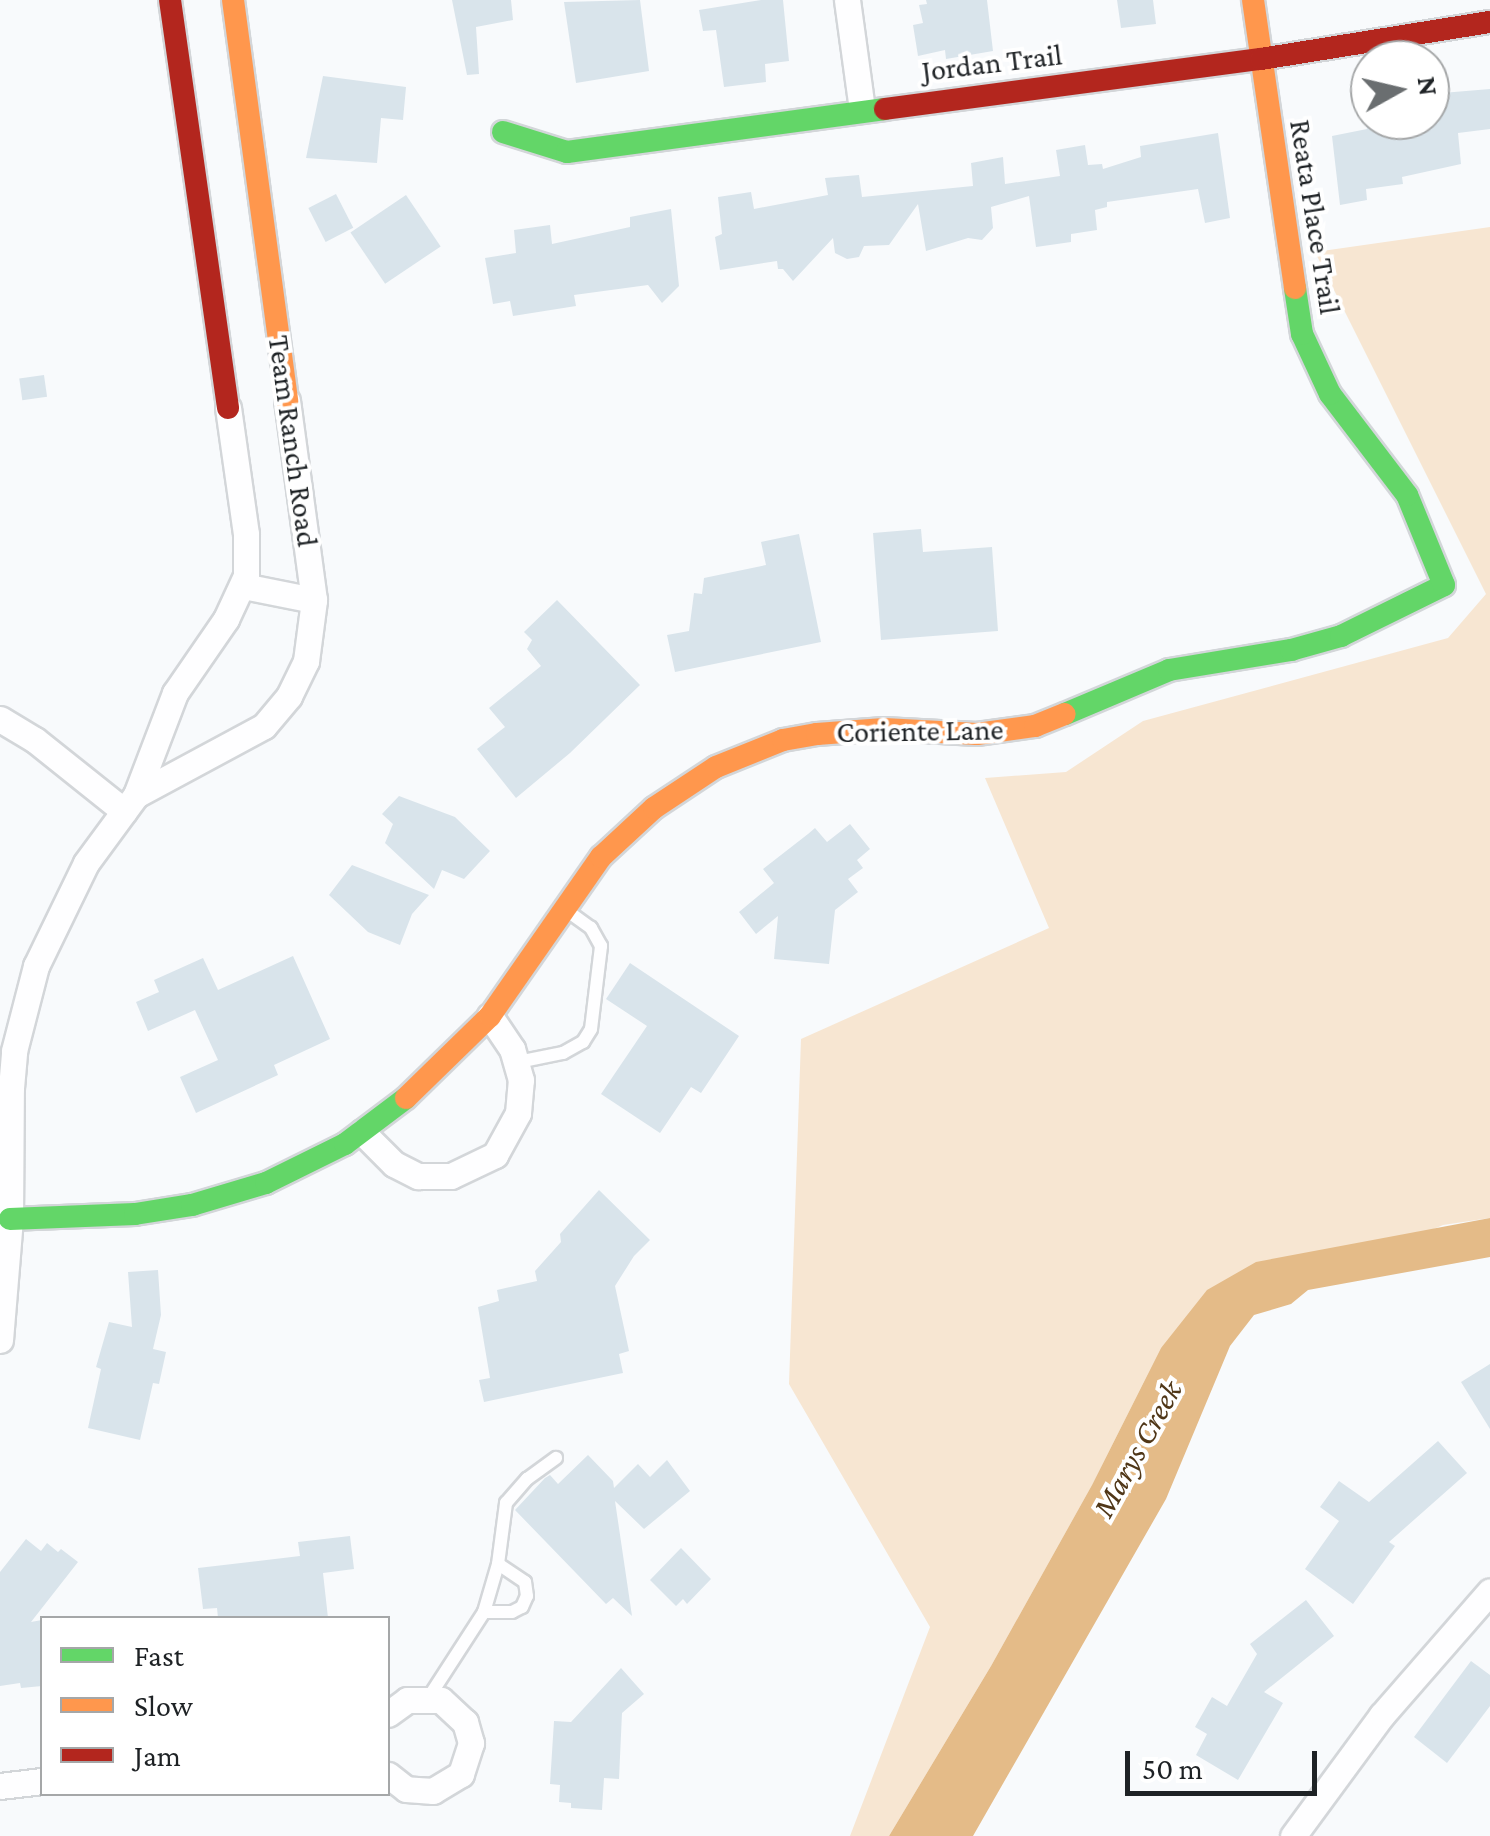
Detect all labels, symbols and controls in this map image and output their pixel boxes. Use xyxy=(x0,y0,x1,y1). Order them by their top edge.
street label: Jordan Trail xyxy=(920,37,1064,89)
north arrow xyxy=(1350,40,1450,140)
text: N xyxy=(1412,74,1445,98)
street label: Reata Place Trail xyxy=(1282,117,1348,317)
street label: Team Ranch Road xyxy=(260,333,326,549)
street label: Coriente Lane xyxy=(836,712,1004,750)
water label: Marys Creek xyxy=(1084,1374,1190,1524)
legend xyxy=(40,1616,390,1796)
text: Fast xyxy=(134,1639,184,1672)
text: Slow xyxy=(134,1689,193,1722)
scale bar xyxy=(1130,1731,1322,1793)
text: Jam xyxy=(134,1739,181,1772)
text: 50 m xyxy=(1142,1752,1203,1785)

